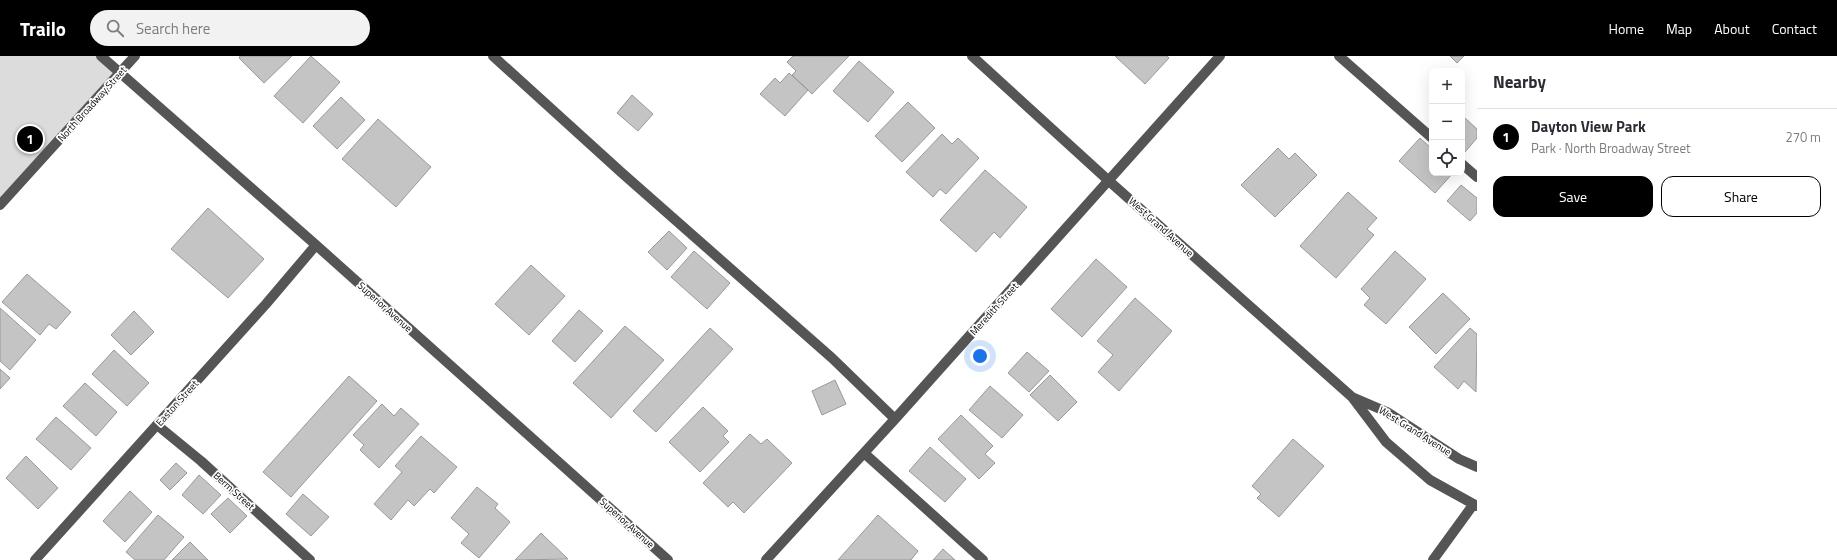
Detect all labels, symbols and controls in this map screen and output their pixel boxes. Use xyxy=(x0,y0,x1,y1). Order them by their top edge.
search box xyxy=(90,10,370,46)
text: Trailo xyxy=(20,14,66,43)
icon: search xyxy=(104,17,126,39)
text: Search here xyxy=(136,17,210,40)
text: Home xyxy=(1609,18,1644,39)
text: Map xyxy=(1666,18,1692,39)
text: About xyxy=(1714,18,1750,39)
text: Contact xyxy=(1772,18,1817,39)
street label: North Broadway Street xyxy=(54,63,130,145)
map controls xyxy=(1429,68,1465,176)
button: + xyxy=(1429,68,1465,104)
text: Nearby xyxy=(1493,69,1546,95)
button: − xyxy=(1429,104,1465,140)
text: Dayton View Park xyxy=(1531,115,1646,138)
pin: 1 xyxy=(17,124,43,154)
text: 1 xyxy=(1502,127,1510,147)
text: 270 m xyxy=(1785,127,1821,147)
text: Park · North Broadway Street xyxy=(1531,138,1690,158)
button: locate xyxy=(1429,140,1465,176)
button: Save xyxy=(1493,176,1653,217)
button: Share xyxy=(1661,176,1821,217)
street label: West Grand Avenue xyxy=(1125,194,1197,260)
street label: Superior Avenue xyxy=(354,278,416,336)
street label: Meredith Street xyxy=(966,279,1022,339)
your location xyxy=(970,346,990,366)
street label: Easton Street xyxy=(152,376,202,429)
street label: West Grand Avenue xyxy=(1376,403,1454,459)
street label: Berm Street xyxy=(210,468,258,514)
street label: Superior Avenue xyxy=(596,494,658,552)

